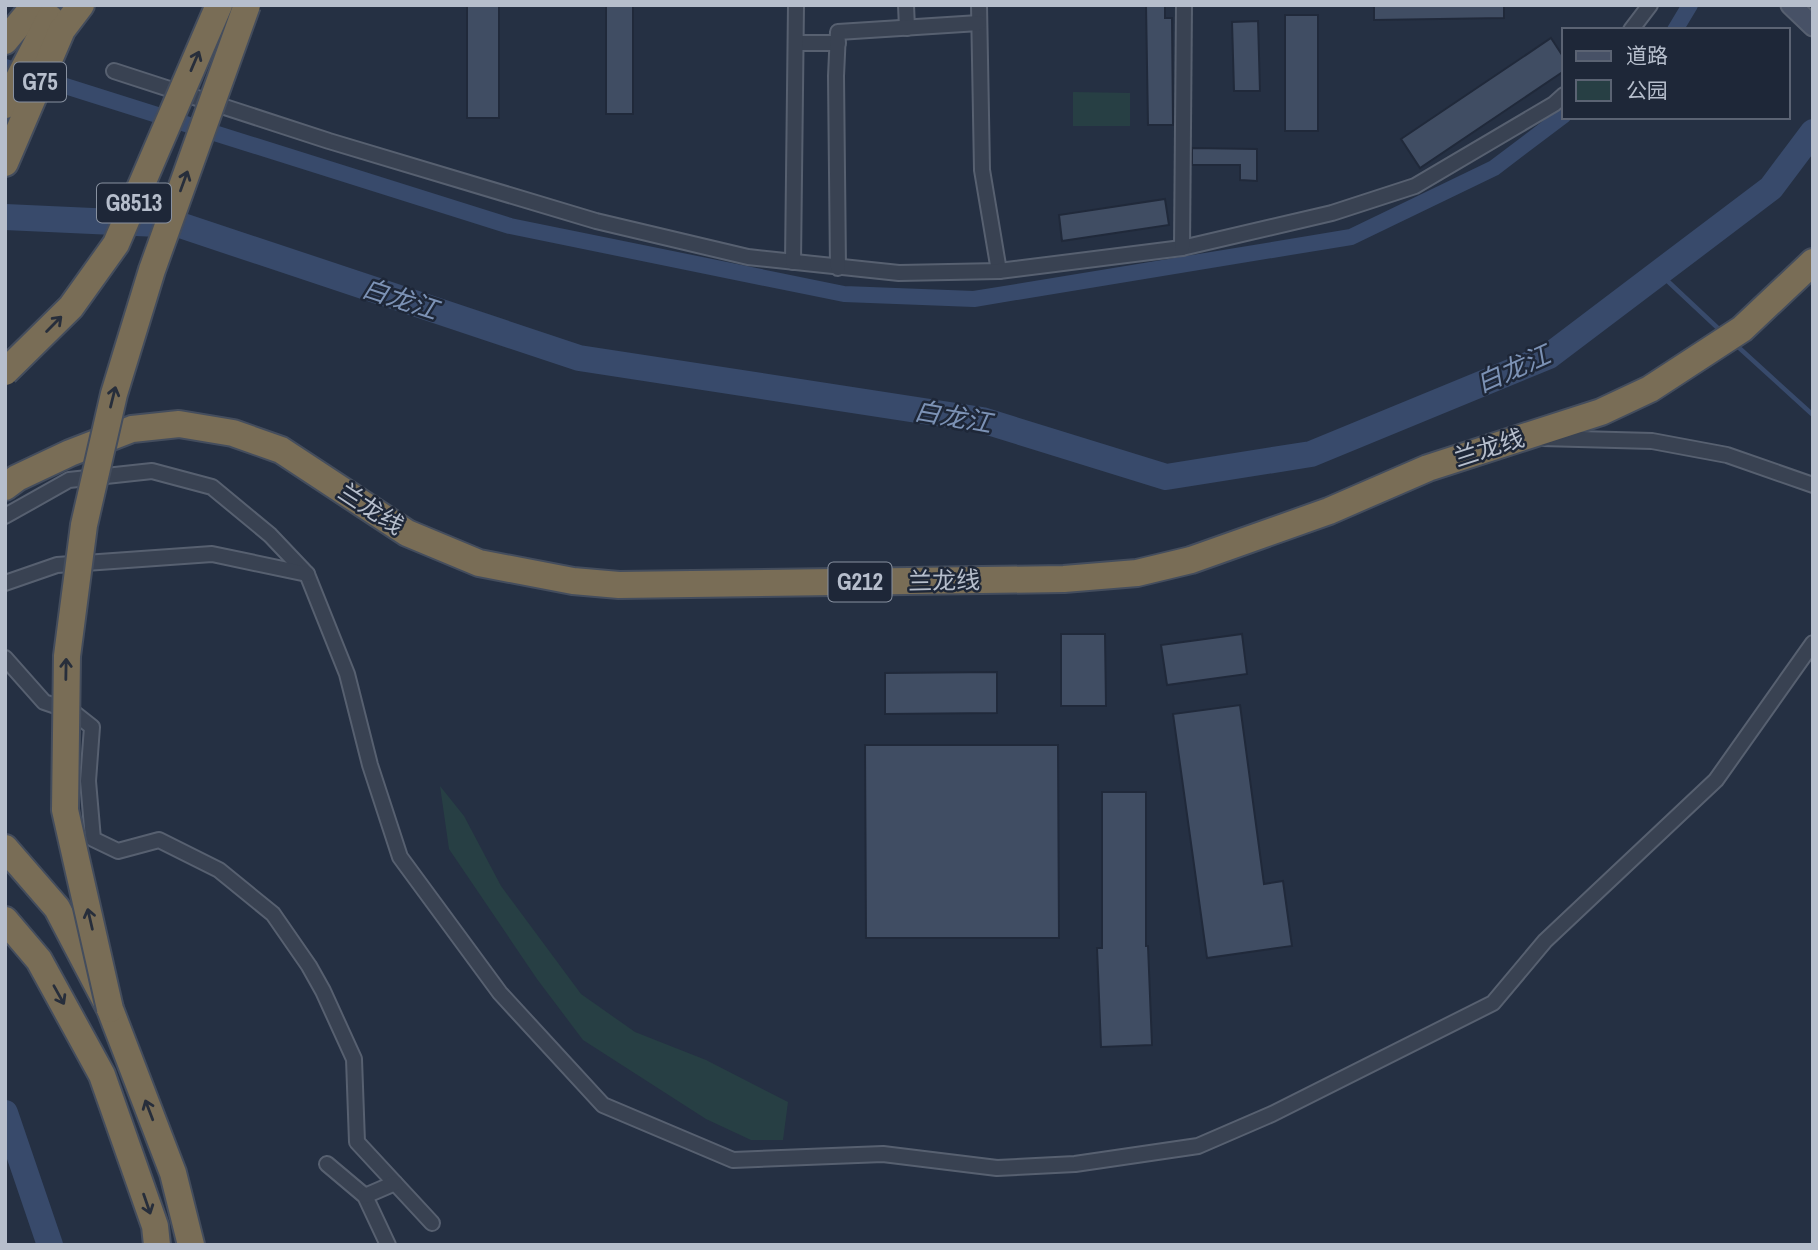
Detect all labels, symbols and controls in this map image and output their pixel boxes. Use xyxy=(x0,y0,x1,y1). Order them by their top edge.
legend xyxy=(1562,28,1790,119)
text: 道路 xyxy=(1626,41,1668,70)
one-way arrow xyxy=(189,51,202,73)
road number: G75 xyxy=(14,62,66,102)
text: 公园 xyxy=(1626,76,1668,105)
one-way arrow xyxy=(179,171,191,193)
road number: G8513 xyxy=(97,184,171,222)
water label: 白龙江 xyxy=(358,270,445,328)
one-way arrow xyxy=(45,316,62,333)
water label: 白龙江 xyxy=(1470,335,1558,400)
one-way arrow xyxy=(108,387,121,409)
water label: 白龙江 xyxy=(912,392,997,441)
street label: 兰龙线 xyxy=(1450,421,1528,473)
street label: 兰龙线 xyxy=(333,475,410,541)
road number: G212 xyxy=(828,562,892,602)
street label: 兰龙线 xyxy=(908,563,980,597)
one-way arrow xyxy=(60,658,73,681)
one-way arrow xyxy=(83,908,96,931)
one-way arrow xyxy=(53,984,66,1005)
one-way arrow xyxy=(141,1099,154,1121)
one-way arrow xyxy=(141,1193,154,1215)

